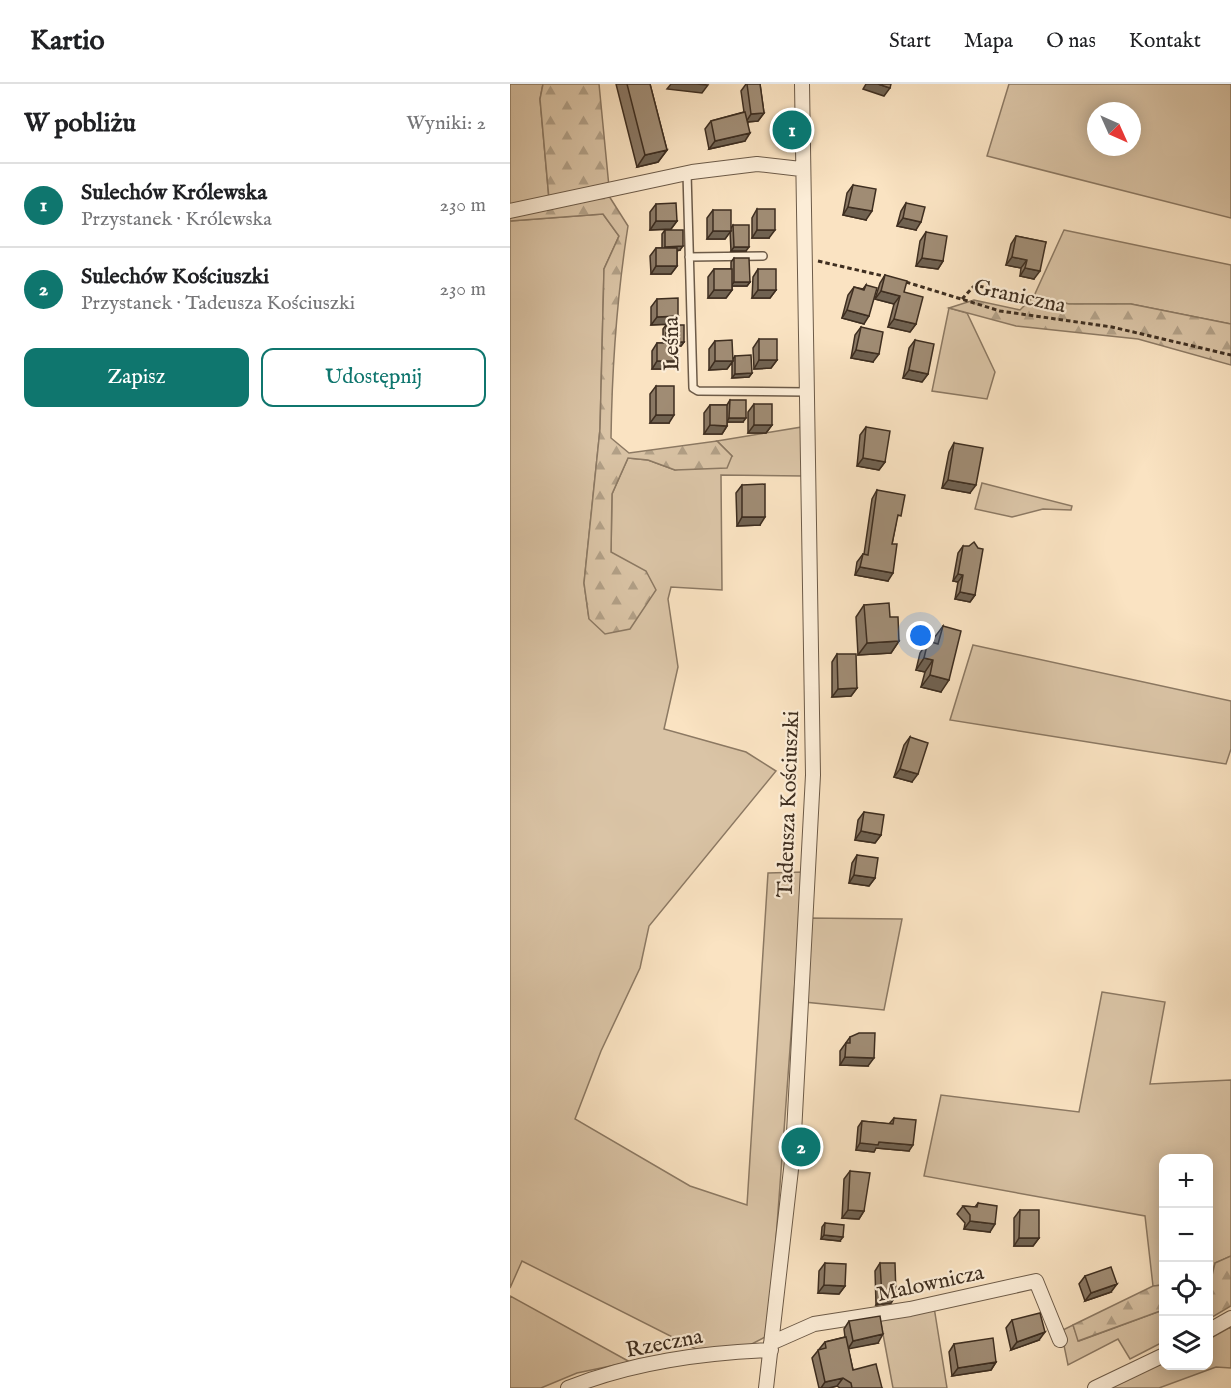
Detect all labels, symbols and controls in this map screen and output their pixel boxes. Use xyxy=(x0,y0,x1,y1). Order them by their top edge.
text: Kartio xyxy=(30,24,105,59)
text: Start xyxy=(889,28,931,55)
text: Mapa xyxy=(964,28,1013,55)
text: O nas xyxy=(1046,28,1096,55)
text: Kontakt xyxy=(1129,28,1201,55)
north arrow xyxy=(1087,102,1141,156)
text: W pobliżu xyxy=(24,107,136,140)
pin: 1 xyxy=(772,108,812,152)
text: Wyniki: 2 xyxy=(406,111,486,136)
text: Sulechów Królewska xyxy=(81,179,267,207)
text: 1 xyxy=(40,193,47,218)
text: 230 m xyxy=(440,193,486,218)
text: Przystanek · Królewska xyxy=(81,207,272,232)
text: Sulechów Kościuszki xyxy=(81,263,269,291)
street label: Graniczna xyxy=(971,274,1069,320)
text: 2 xyxy=(39,277,48,302)
text: 230 m xyxy=(440,277,486,302)
text: Przystanek · Tadeusza Kościuszki xyxy=(81,291,355,316)
street label: Leśna xyxy=(658,316,686,372)
button: Zapisz xyxy=(24,348,249,407)
button: Udostępnij xyxy=(261,348,486,407)
your location xyxy=(906,621,935,650)
street label: Tadeusza Kościuszki xyxy=(772,710,806,898)
pin: 2 xyxy=(782,1124,820,1170)
map controls xyxy=(1159,1154,1213,1370)
button: + xyxy=(1159,1154,1213,1208)
button: − xyxy=(1159,1208,1213,1262)
street label: Malownicza xyxy=(874,1259,987,1309)
button: locate xyxy=(1159,1262,1213,1316)
button: layers xyxy=(1159,1316,1213,1370)
street label: Rzeczna xyxy=(624,1323,706,1365)

